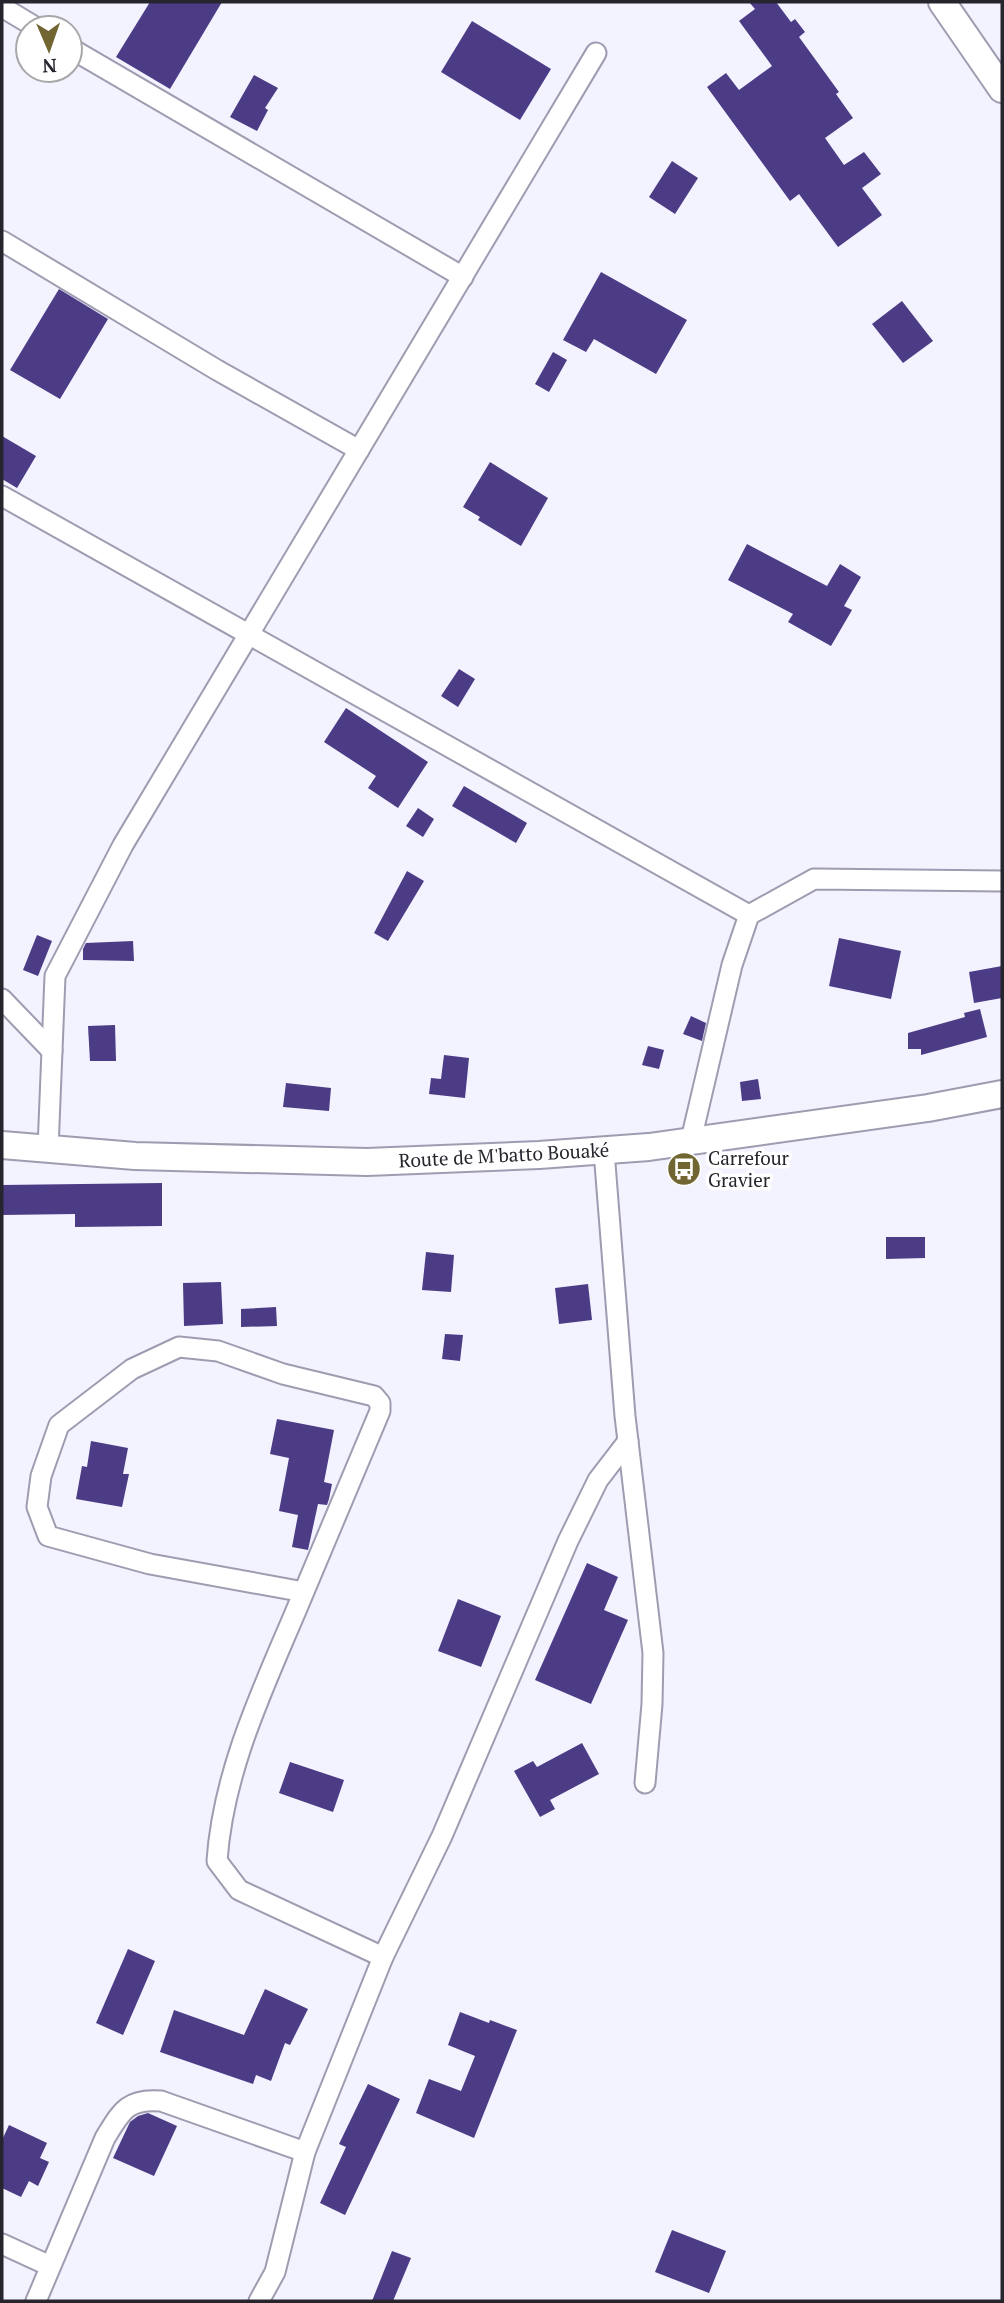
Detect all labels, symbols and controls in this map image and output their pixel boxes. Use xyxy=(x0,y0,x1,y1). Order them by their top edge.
north arrow xyxy=(14,14,84,84)
text: N xyxy=(41,54,57,79)
street label: Route de M'batto Bouaké xyxy=(398,1137,610,1172)
place label: Carrefour Gravier xyxy=(708,1145,790,1192)
bus stop icon: Carrefour Gravier xyxy=(665,1150,703,1188)

